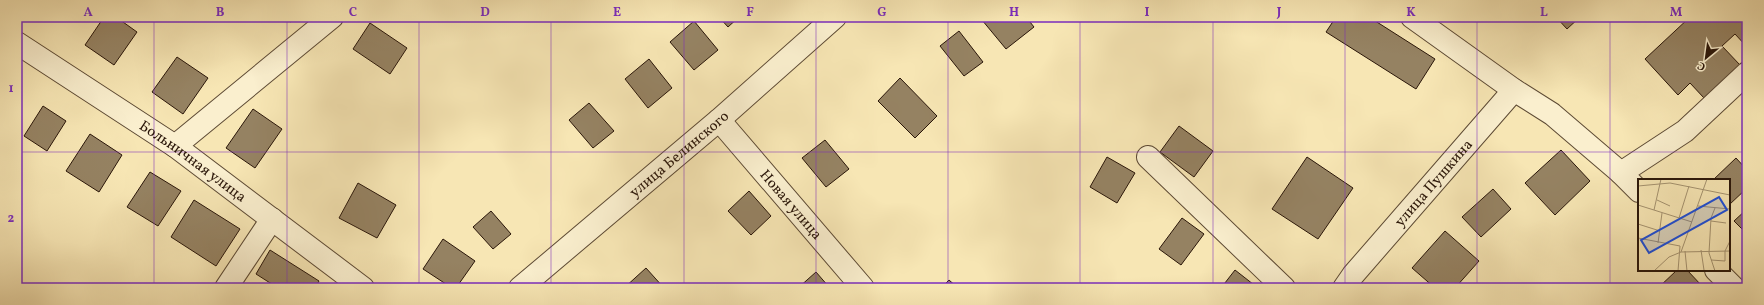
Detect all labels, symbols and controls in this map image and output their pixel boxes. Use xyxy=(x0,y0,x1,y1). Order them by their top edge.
text: A xyxy=(83,4,93,22)
text: B xyxy=(216,4,225,22)
text: C xyxy=(349,4,357,22)
text: D xyxy=(480,4,490,22)
text: E xyxy=(613,4,621,22)
text: F xyxy=(746,4,754,22)
text: G xyxy=(877,4,887,22)
text: H xyxy=(1009,4,1019,22)
text: I xyxy=(1145,4,1150,22)
text: J xyxy=(1276,4,1282,22)
text: K xyxy=(1406,4,1416,22)
text: L xyxy=(1540,4,1548,22)
text: M xyxy=(1670,4,1683,22)
north arrow xyxy=(1686,38,1726,78)
text: С xyxy=(1695,57,1709,74)
text: 1 xyxy=(8,80,14,98)
street label: улица Белинского xyxy=(626,107,734,203)
street label: Больничная улица xyxy=(134,116,250,208)
street label: улица Пушкина xyxy=(1390,135,1478,232)
street label: Новая улица xyxy=(754,166,826,245)
inset map xyxy=(1638,179,1730,271)
text: 2 xyxy=(8,210,15,228)

